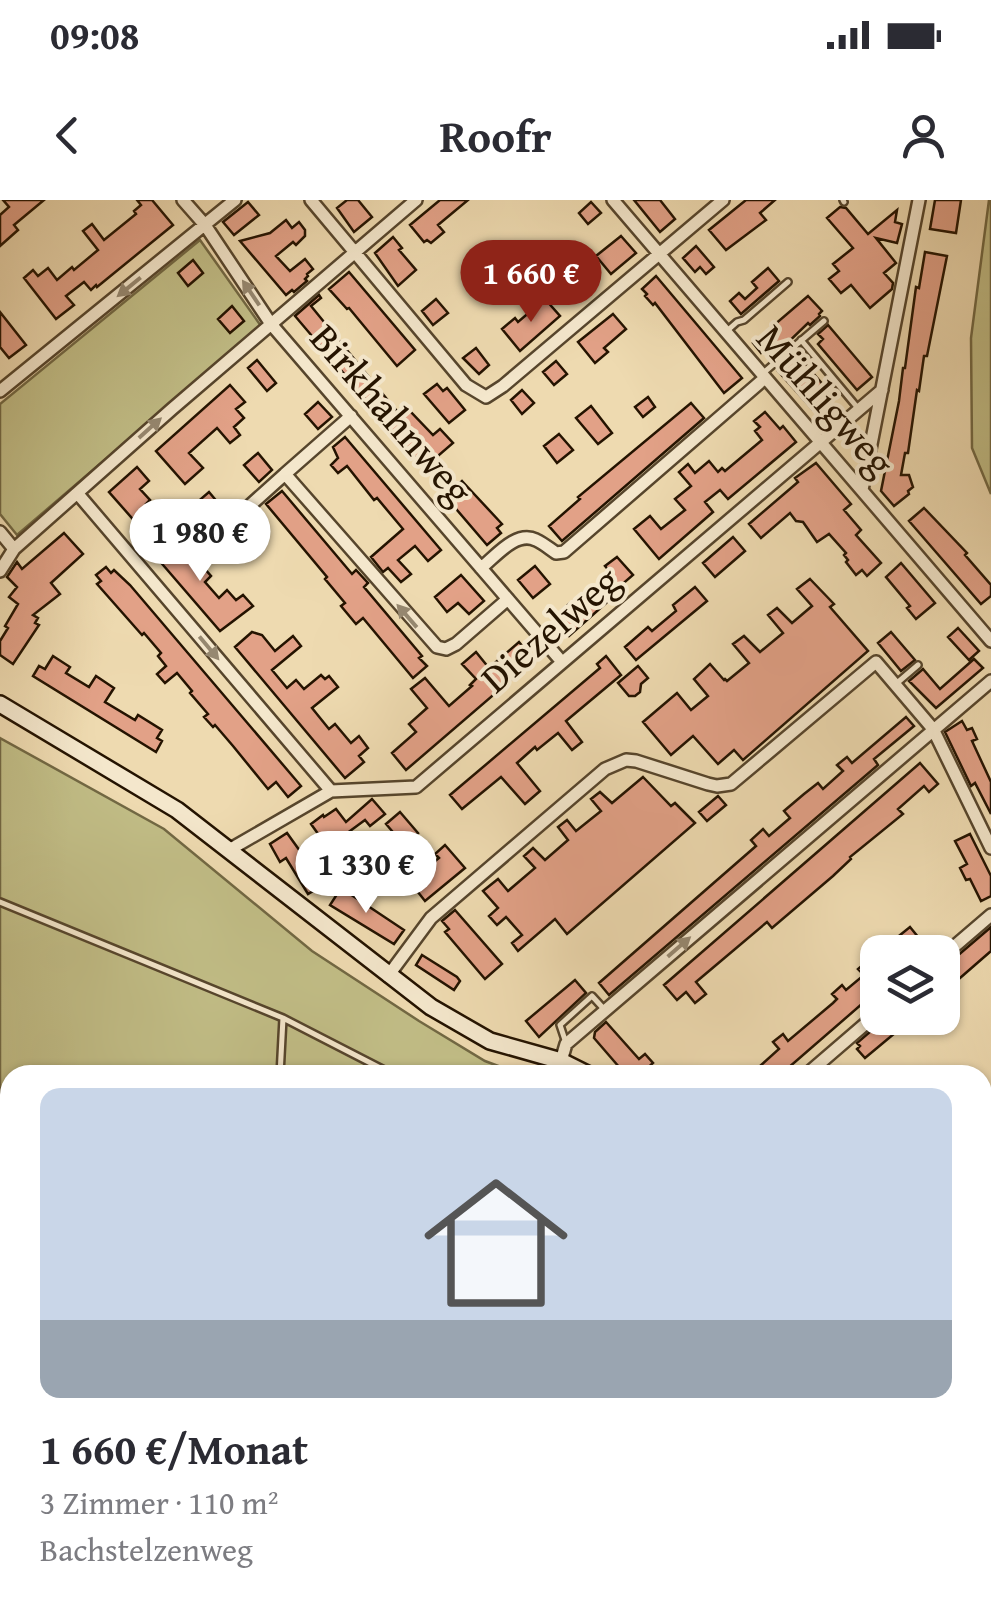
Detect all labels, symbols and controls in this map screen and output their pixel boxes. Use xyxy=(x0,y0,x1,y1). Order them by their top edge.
text: 09:08 xyxy=(50,7,140,63)
text: Roofr xyxy=(439,103,552,168)
icon: back xyxy=(40,108,95,163)
icon: person xyxy=(896,108,951,163)
pin: 1 660 € xyxy=(439,240,623,325)
text: 1 660 € xyxy=(483,249,579,296)
one-way arrow xyxy=(117,276,142,297)
one-way arrow xyxy=(242,280,261,307)
street label: Birkhahnweg xyxy=(297,310,488,517)
street label: Mühligweg xyxy=(743,310,910,489)
one-way arrow xyxy=(137,418,162,440)
pin: 1 980 € xyxy=(108,499,292,584)
text: 1 980 € xyxy=(152,508,248,555)
street label: Diezelweg xyxy=(467,551,633,706)
one-way arrow xyxy=(397,604,419,629)
one-way arrow xyxy=(198,635,220,660)
pin: 1 330 € xyxy=(274,831,458,916)
text: 1 330 € xyxy=(318,840,414,887)
map controls xyxy=(860,935,960,1035)
button: layers xyxy=(860,935,960,1035)
one-way arrow xyxy=(666,937,691,959)
icon: home xyxy=(406,1153,586,1333)
text: 1 660 €/Monat xyxy=(40,1418,308,1479)
text: 3 Zimmer · 110 m² xyxy=(40,1479,278,1526)
text: Bachstelzenweg xyxy=(40,1526,253,1573)

